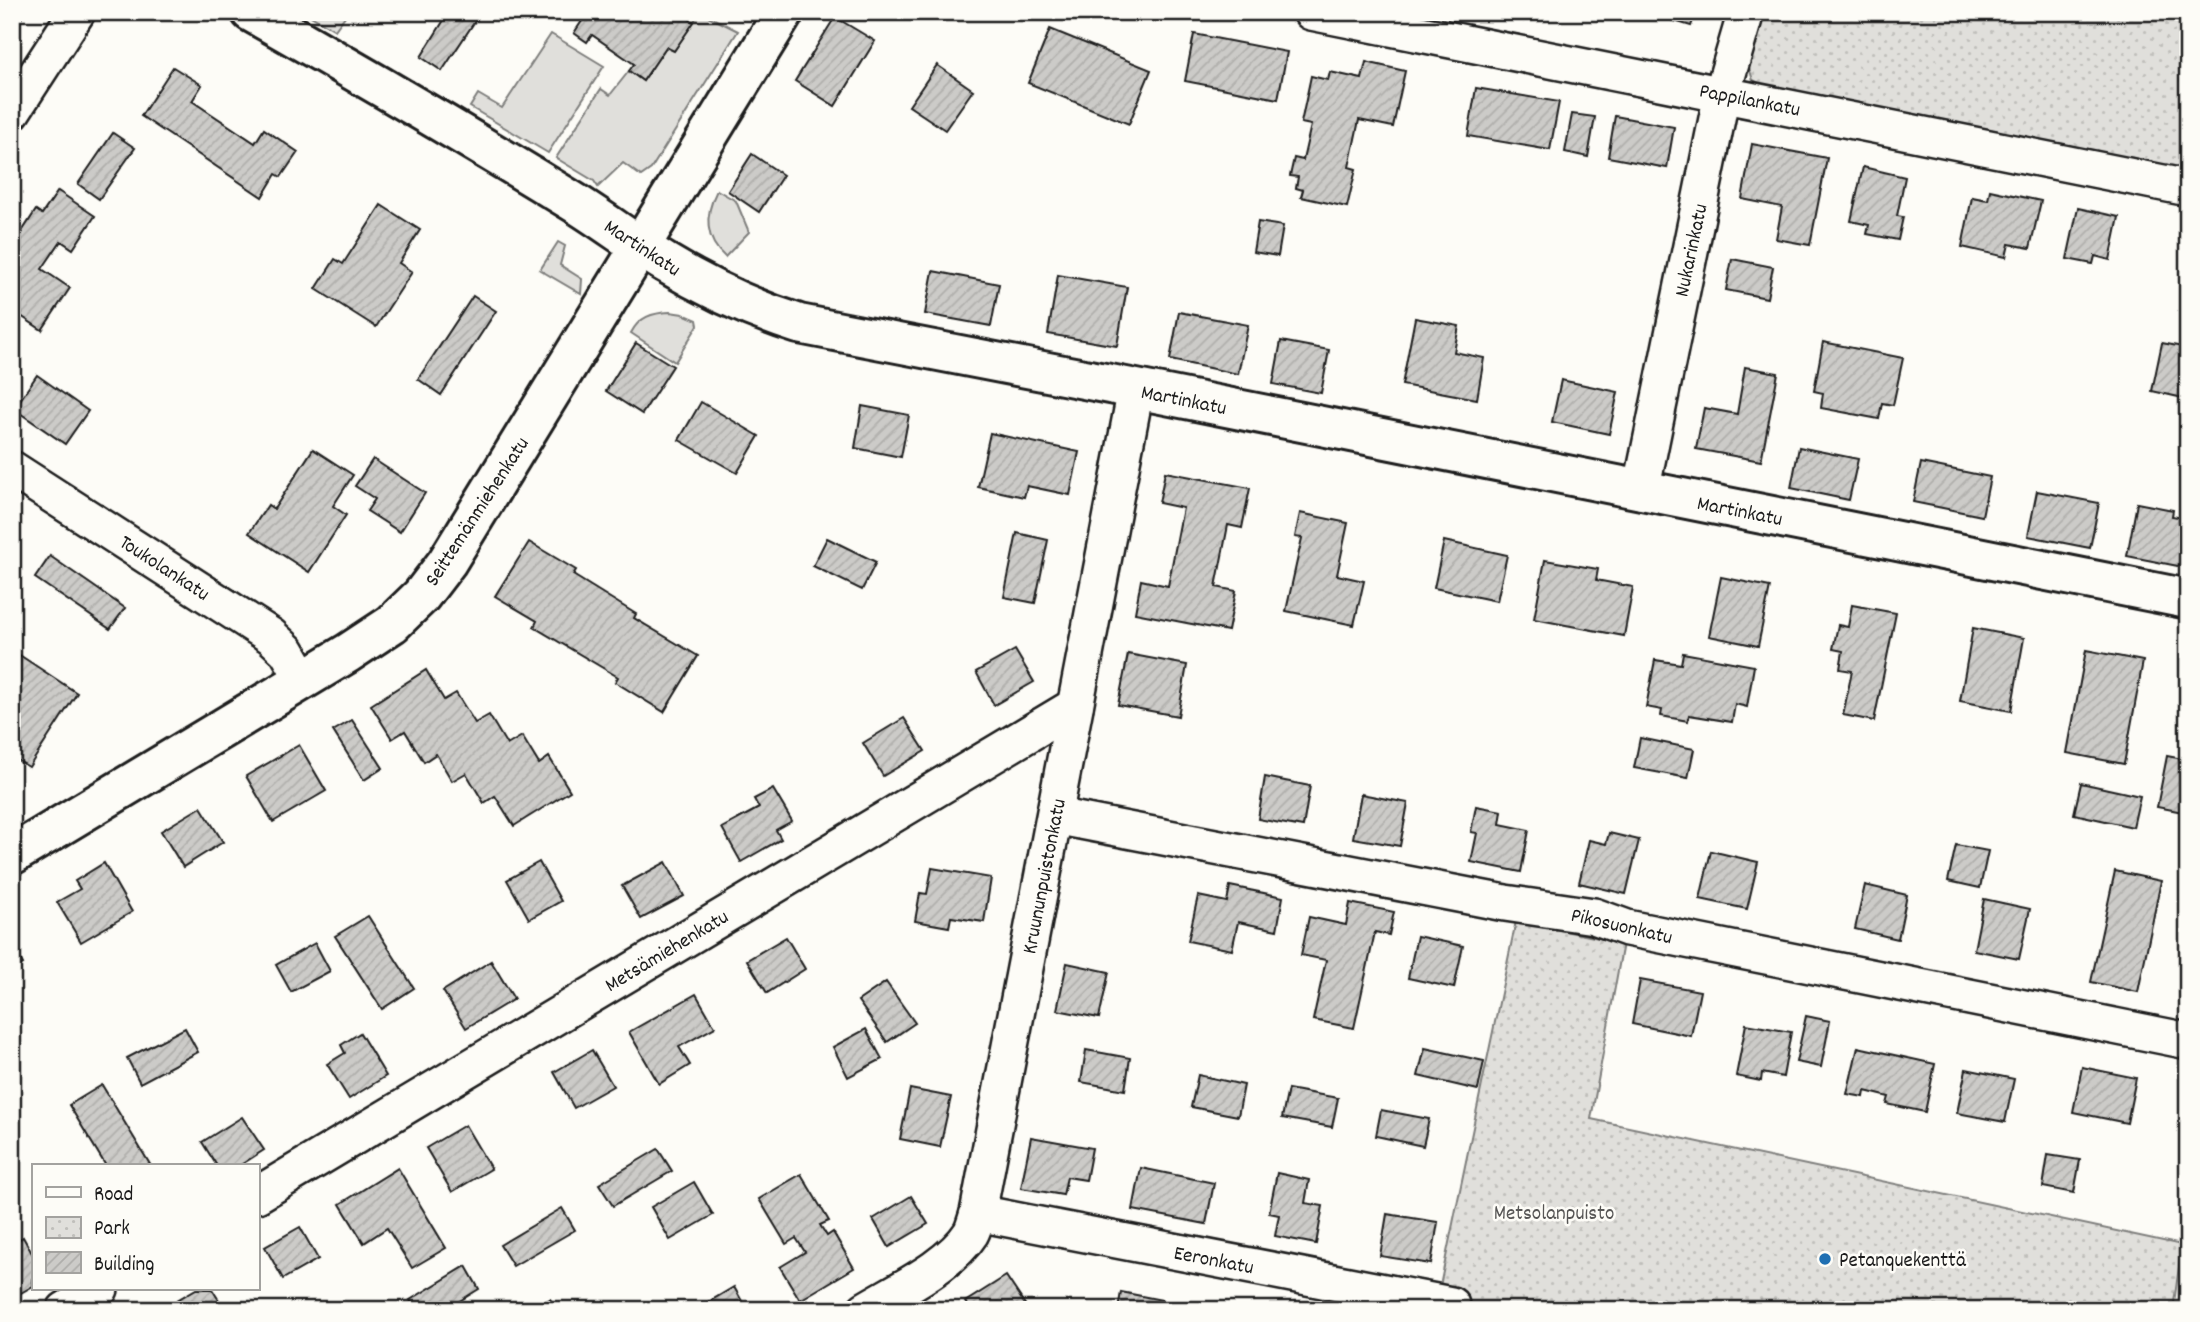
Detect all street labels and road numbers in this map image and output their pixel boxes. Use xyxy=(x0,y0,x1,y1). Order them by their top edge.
street label: Pappilankatu xyxy=(1696,77,1803,126)
street label: Nukarinkatu xyxy=(1668,201,1717,300)
street label: Martinkatu xyxy=(597,213,686,286)
street label: Martinkatu xyxy=(1138,379,1229,425)
street label: Seittemänmiehenkatu xyxy=(419,432,538,593)
street label: Martinkatu xyxy=(1694,490,1785,536)
street label: Toukolankatu xyxy=(112,529,215,610)
street label: Kruununpuistonkatu xyxy=(1016,796,1076,957)
street label: Pikosuonkatu xyxy=(1568,902,1675,954)
street label: Metsämiehenkatu xyxy=(600,904,735,1001)
street label: Eeronkatu xyxy=(1171,1240,1256,1284)

